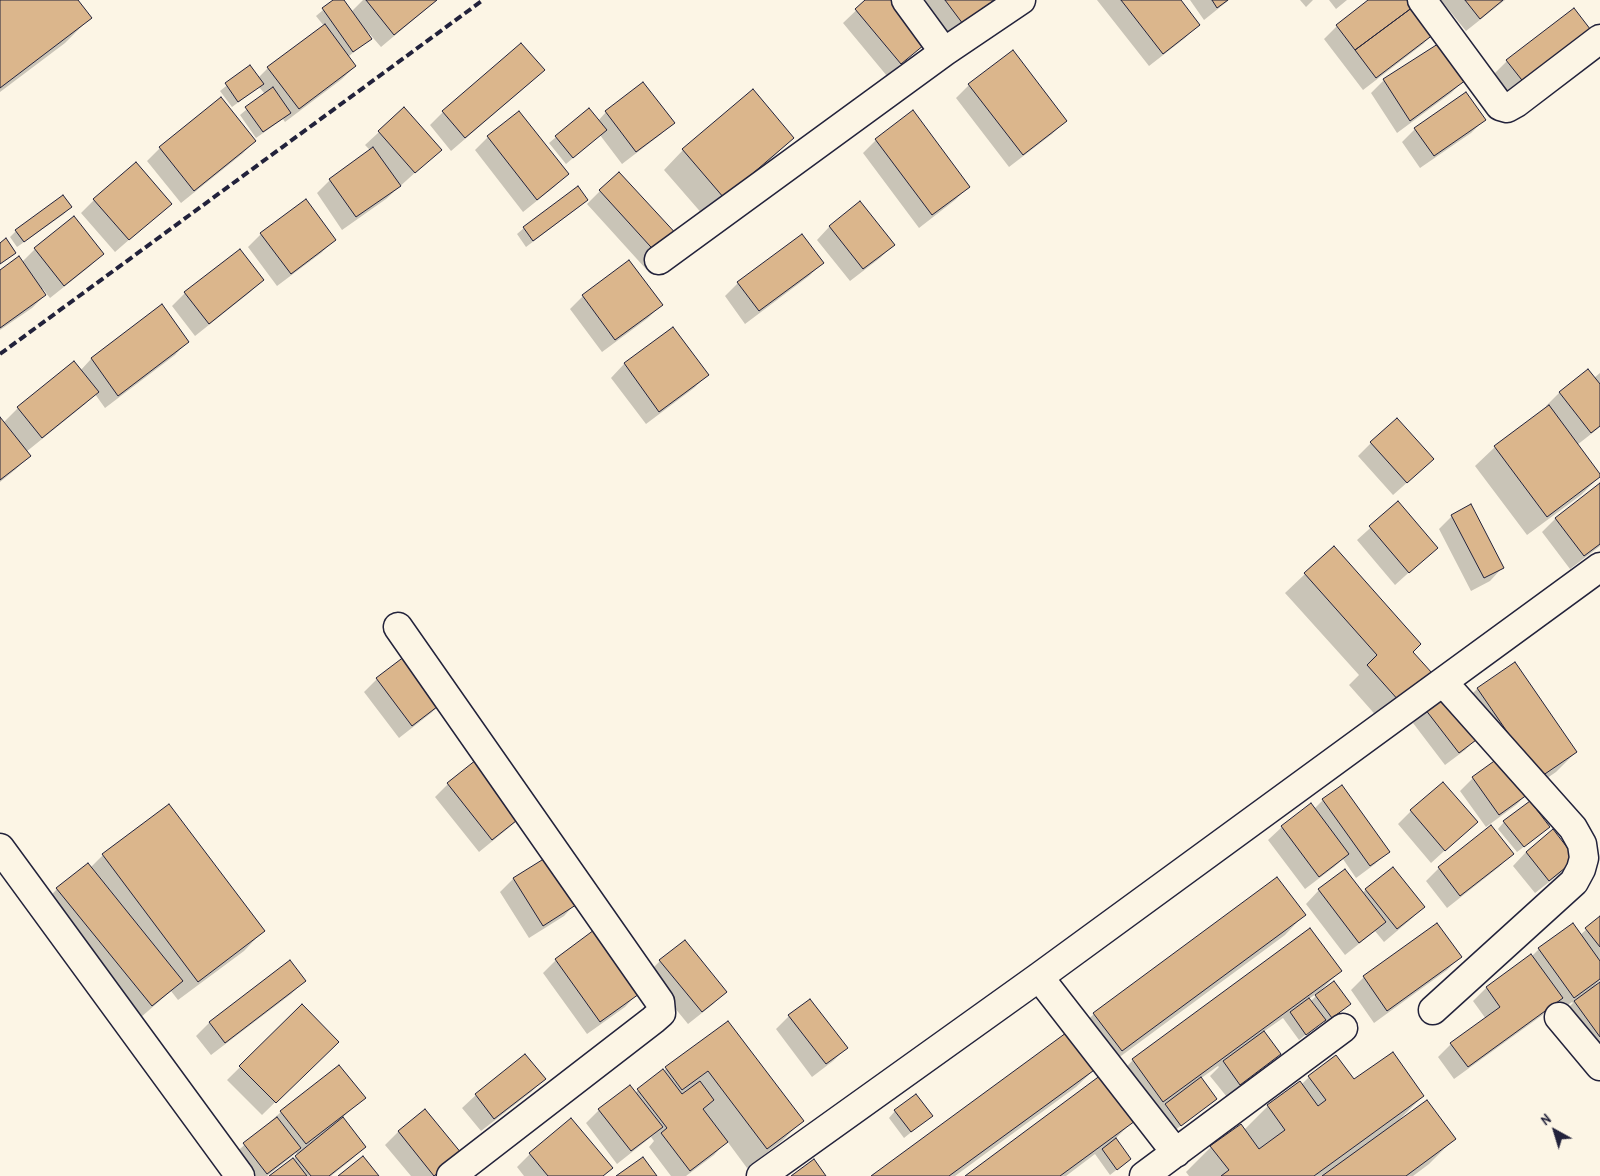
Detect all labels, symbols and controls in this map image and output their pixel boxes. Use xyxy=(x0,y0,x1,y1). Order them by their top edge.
north arrow xyxy=(1530,1106,1580,1156)
text: N xyxy=(1536,1109,1554,1129)

